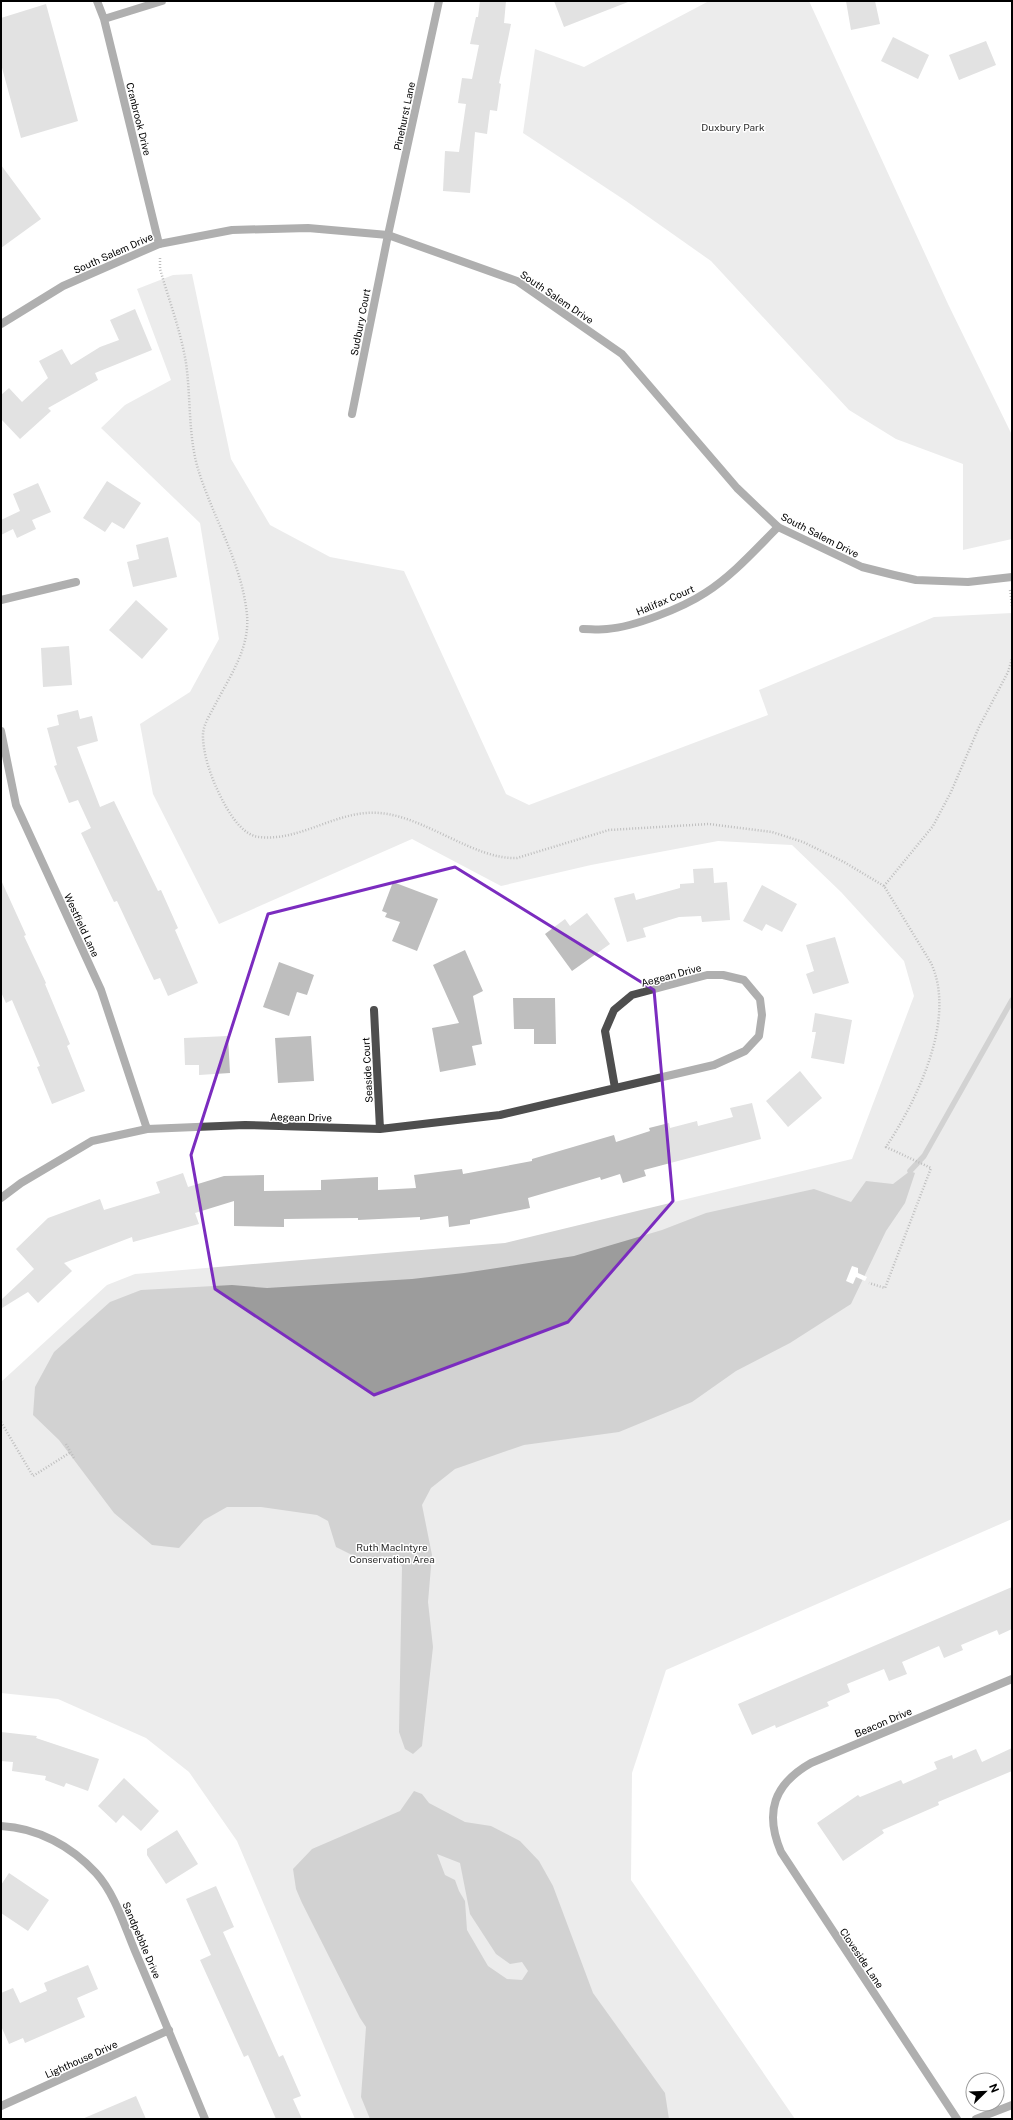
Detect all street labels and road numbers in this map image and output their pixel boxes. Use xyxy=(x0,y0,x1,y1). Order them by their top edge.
street label: Pinehurst Lane xyxy=(391,80,417,151)
street label: Cranbrook Drive xyxy=(124,81,154,157)
street label: South Salem Drive xyxy=(71,230,155,276)
street label: South Salem Drive xyxy=(518,268,596,326)
street label: Sudbury Court xyxy=(348,287,372,357)
street label: South Salem Drive xyxy=(779,510,861,560)
street label: Halifax Court xyxy=(634,582,696,618)
street label: Westfield Lane xyxy=(62,891,102,959)
street label: Aegean Drive xyxy=(640,961,703,989)
street label: Seaside Court xyxy=(359,1037,375,1103)
street label: Aegean Drive xyxy=(270,1110,332,1124)
street label: Beacon Drive xyxy=(853,1704,914,1739)
street label: Sandpebble Drive xyxy=(120,1900,164,1981)
street label: Cloveside Lane xyxy=(837,1926,887,1991)
street label: Lighthouse Drive xyxy=(43,2037,119,2080)

